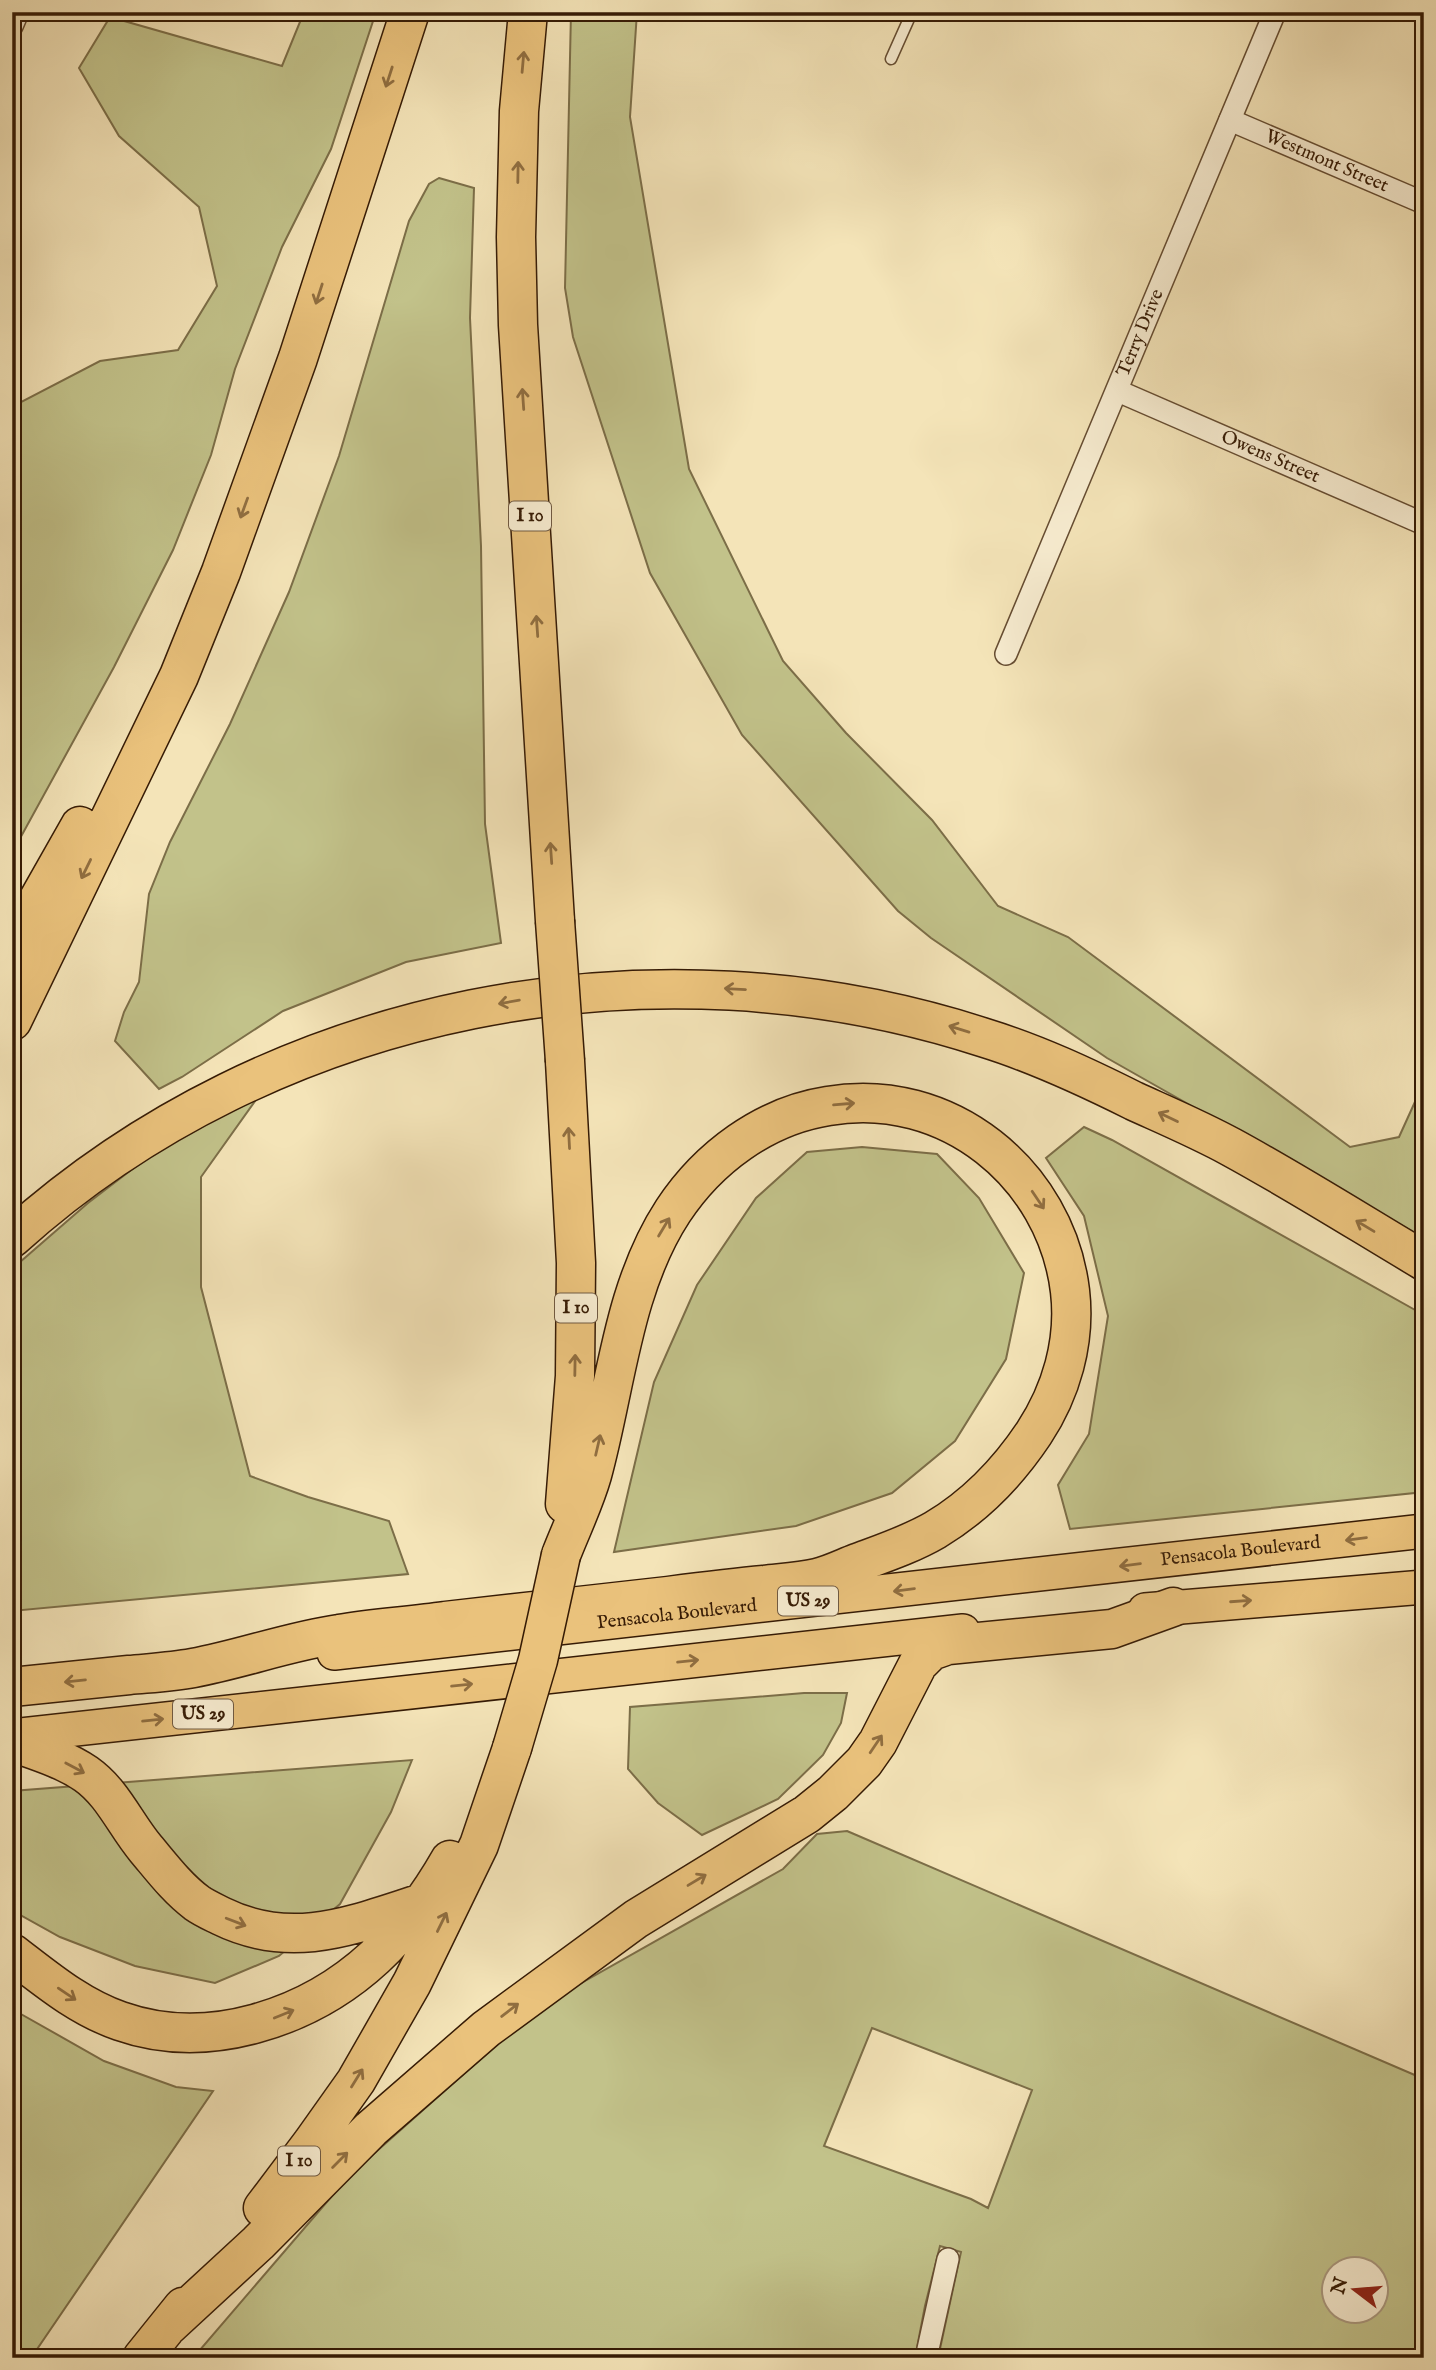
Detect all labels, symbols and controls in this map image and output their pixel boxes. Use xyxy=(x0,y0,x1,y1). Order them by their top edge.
one-way arrow xyxy=(517,51,530,73)
one-way arrow xyxy=(382,66,394,88)
street label: Westmont Street xyxy=(1261,124,1392,198)
one-way arrow xyxy=(511,160,524,183)
one-way arrow xyxy=(312,282,324,304)
street label: Terry Drive xyxy=(1112,285,1170,380)
one-way arrow xyxy=(516,388,529,411)
street label: Owens Street xyxy=(1217,425,1324,489)
one-way arrow xyxy=(237,497,249,519)
road number: I 10 xyxy=(509,502,551,530)
one-way arrow xyxy=(530,615,543,638)
one-way arrow xyxy=(544,842,557,865)
one-way arrow xyxy=(78,859,91,880)
one-way arrow xyxy=(724,983,747,996)
one-way arrow xyxy=(498,996,521,1009)
one-way arrow xyxy=(948,1022,970,1035)
one-way arrow xyxy=(832,1097,854,1110)
one-way arrow xyxy=(1158,1110,1179,1123)
one-way arrow xyxy=(563,1127,576,1150)
one-way arrow xyxy=(1031,1189,1045,1209)
one-way arrow xyxy=(657,1218,671,1238)
one-way arrow xyxy=(1355,1219,1375,1233)
road number: I 10 xyxy=(555,1294,597,1322)
one-way arrow xyxy=(568,1354,582,1377)
one-way arrow xyxy=(593,1434,606,1456)
street label: Pensacola Boulevard xyxy=(1159,1531,1322,1572)
one-way arrow xyxy=(1345,1532,1368,1545)
one-way arrow xyxy=(1119,1558,1142,1571)
one-way arrow xyxy=(893,1584,916,1597)
road number: US 29 xyxy=(778,1586,838,1616)
street label: Pensacola Boulevard xyxy=(596,1594,759,1635)
one-way arrow xyxy=(1229,1594,1251,1607)
one-way arrow xyxy=(677,1654,699,1667)
one-way arrow xyxy=(64,1674,86,1687)
one-way arrow xyxy=(450,1679,473,1692)
road number: US 29 xyxy=(173,1700,233,1728)
one-way arrow xyxy=(141,1713,164,1726)
one-way arrow xyxy=(869,1735,884,1754)
one-way arrow xyxy=(64,1762,85,1775)
one-way arrow xyxy=(687,1873,707,1887)
one-way arrow xyxy=(436,1912,450,1933)
one-way arrow xyxy=(225,1917,247,1929)
one-way arrow xyxy=(57,1987,76,2001)
one-way arrow xyxy=(501,2003,519,2018)
one-way arrow xyxy=(272,2006,294,2019)
one-way arrow xyxy=(351,2068,365,2088)
road number: I 10 xyxy=(278,2146,320,2176)
one-way arrow xyxy=(331,2152,348,2169)
north arrow xyxy=(1320,2254,1390,2324)
text: N xyxy=(1327,2274,1355,2298)

